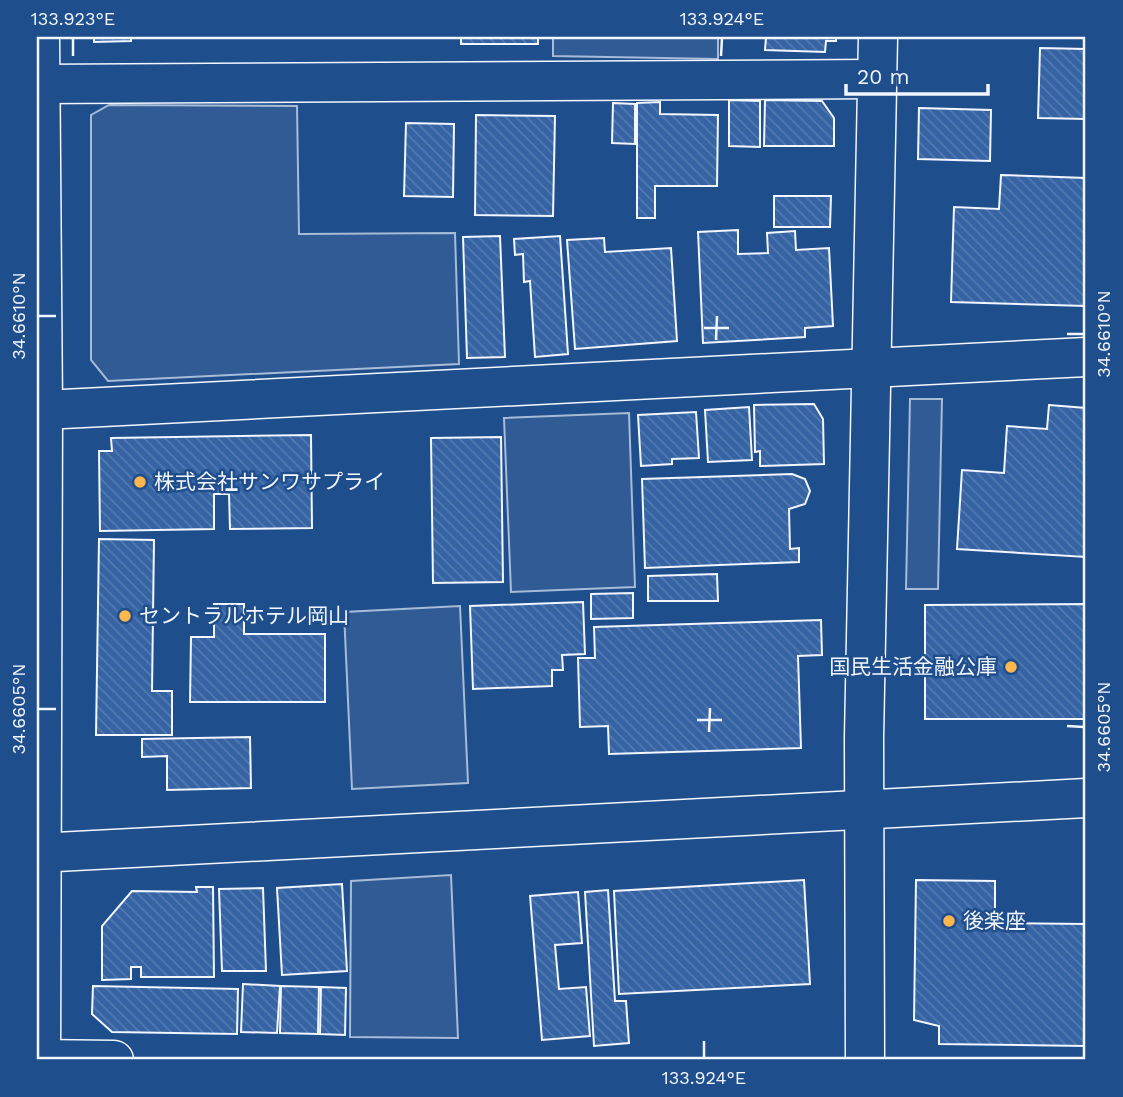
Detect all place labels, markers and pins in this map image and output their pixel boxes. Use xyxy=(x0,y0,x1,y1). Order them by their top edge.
place label: 株式会社サンワサプライ xyxy=(154,469,385,494)
marker: 株式会社サンワサプライ xyxy=(132,474,148,490)
place label: セントラルホテル岡山 xyxy=(139,603,349,628)
marker: セントラルホテル岡山 xyxy=(117,608,133,624)
place label: 国民生活金融公庫 xyxy=(829,654,997,679)
marker: 国民生活金融公庫 xyxy=(1003,659,1019,675)
place label: 後楽座 xyxy=(963,908,1026,933)
marker: 後楽座 xyxy=(941,913,957,929)

